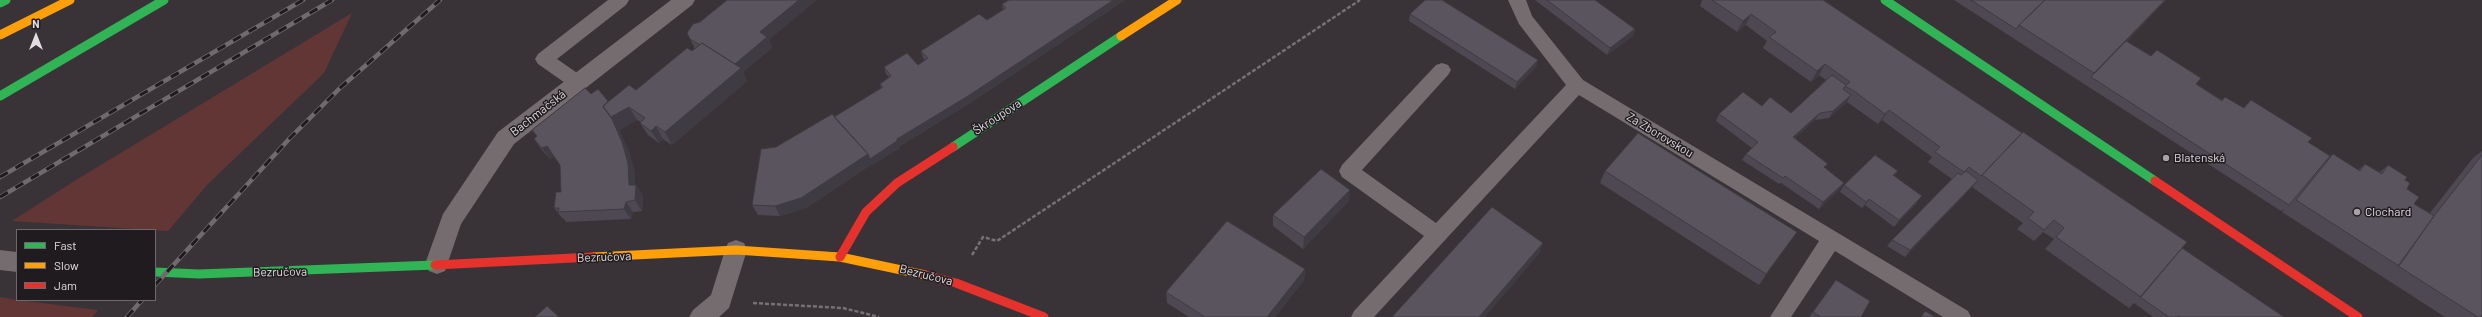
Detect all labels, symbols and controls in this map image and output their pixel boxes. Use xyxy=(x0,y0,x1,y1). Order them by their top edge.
north arrow xyxy=(16,16,56,56)
text: N xyxy=(32,17,40,30)
street label: Bachmačská xyxy=(507,87,569,139)
street label: Škroupova xyxy=(970,96,1024,138)
street label: Za Zborovskou xyxy=(1624,109,1696,161)
place label: Blatenská xyxy=(2174,151,2225,165)
marker: Blatenská xyxy=(2161,153,2171,163)
place label: Clochard xyxy=(2365,205,2411,219)
marker: Clochard xyxy=(2352,207,2362,217)
legend xyxy=(16,229,156,301)
text: Fast xyxy=(54,238,77,252)
street label: Bezručova xyxy=(577,249,631,265)
text: Slow xyxy=(54,258,79,272)
street label: Bezručova xyxy=(898,261,954,289)
street label: Bezručova xyxy=(253,264,307,280)
text: Jam xyxy=(54,278,77,292)

